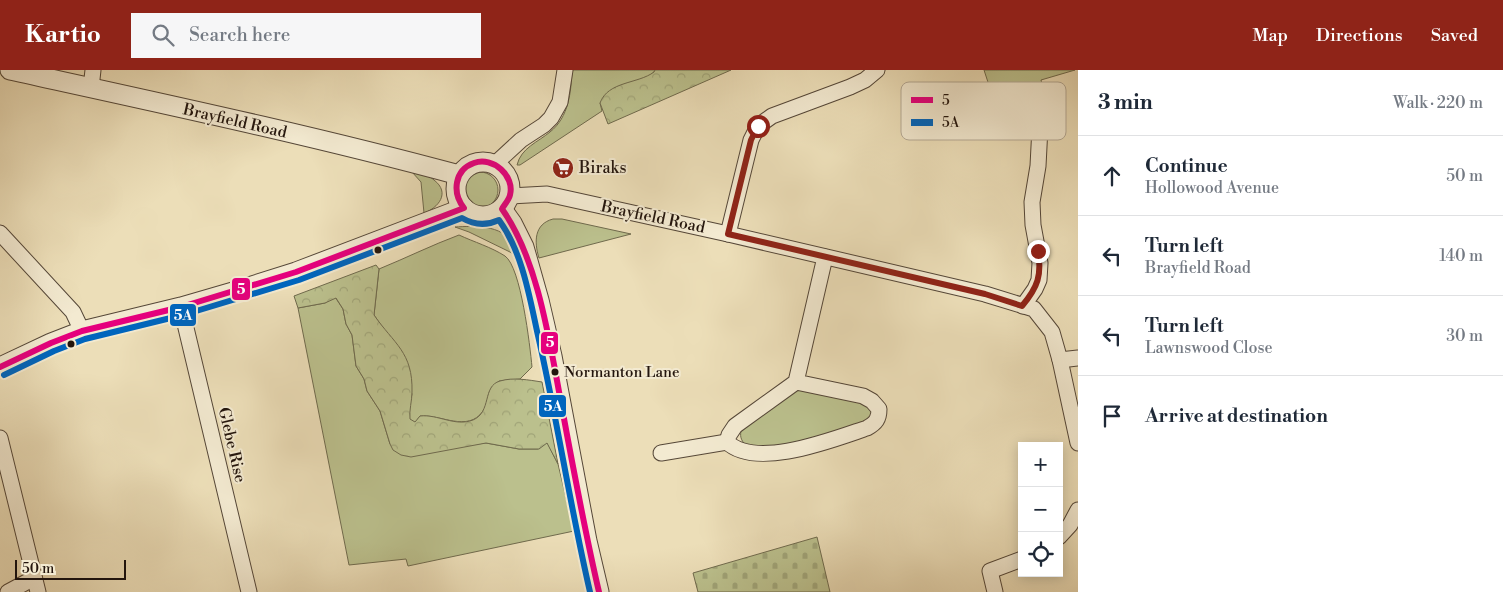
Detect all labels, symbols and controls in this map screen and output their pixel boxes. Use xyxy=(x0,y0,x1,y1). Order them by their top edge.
search box xyxy=(131,13,481,58)
text: Kartio xyxy=(25,20,101,50)
icon: search xyxy=(149,21,177,49)
text: Search here xyxy=(189,23,290,47)
text: Map xyxy=(1252,24,1288,47)
text: Directions xyxy=(1316,24,1403,47)
text: Saved xyxy=(1431,24,1478,47)
legend xyxy=(901,82,1066,140)
text: 3 min xyxy=(1098,90,1153,116)
text: 5 xyxy=(942,92,950,110)
text: Walk · 220 m xyxy=(1393,93,1483,113)
street label: Brayfield Road xyxy=(180,99,289,143)
text: 5A xyxy=(942,114,960,132)
route start xyxy=(747,115,770,138)
text: Continue xyxy=(1145,154,1228,178)
supermarket icon: Biraks xyxy=(551,156,575,180)
place label: Biraks xyxy=(578,158,626,178)
icon: ahead xyxy=(1098,162,1126,190)
text: 50 m xyxy=(1446,166,1483,186)
text: Hollowood Avenue xyxy=(1145,178,1279,198)
street label: Brayfield Road xyxy=(598,196,707,238)
text: Turn left xyxy=(1145,234,1224,258)
route end xyxy=(1027,240,1050,263)
icon: left xyxy=(1098,242,1126,270)
unlabelled marker xyxy=(373,245,383,255)
text: 140 m xyxy=(1439,246,1483,266)
text: Brayfield Road xyxy=(1145,258,1251,278)
line badge: 5 xyxy=(231,277,251,301)
text: 5 xyxy=(237,281,246,299)
line badge: 5A xyxy=(169,303,197,327)
text: 5A xyxy=(174,307,193,325)
text: Turn left xyxy=(1145,314,1224,338)
icon: left xyxy=(1098,322,1126,350)
text: 30 m xyxy=(1446,326,1483,346)
line badge: 5 xyxy=(540,331,559,355)
text: 5 xyxy=(546,334,555,352)
text: Lawnswood Close xyxy=(1145,338,1273,358)
unlabelled marker xyxy=(66,339,76,349)
place label: Normanton Lane xyxy=(564,363,680,382)
marker: Normanton Lane xyxy=(550,367,560,377)
line badge: 5A xyxy=(538,394,567,418)
text: 5A xyxy=(544,398,563,416)
icon: arrive xyxy=(1098,402,1126,430)
text: Arrive at destination xyxy=(1145,404,1328,428)
street label: Glebe Rise xyxy=(214,405,250,485)
map controls xyxy=(1018,442,1063,577)
button: + xyxy=(1018,442,1063,487)
button: − xyxy=(1018,487,1063,532)
button: locate xyxy=(1018,532,1063,577)
scale bar xyxy=(15,557,126,580)
text: 50 m xyxy=(22,560,54,578)

